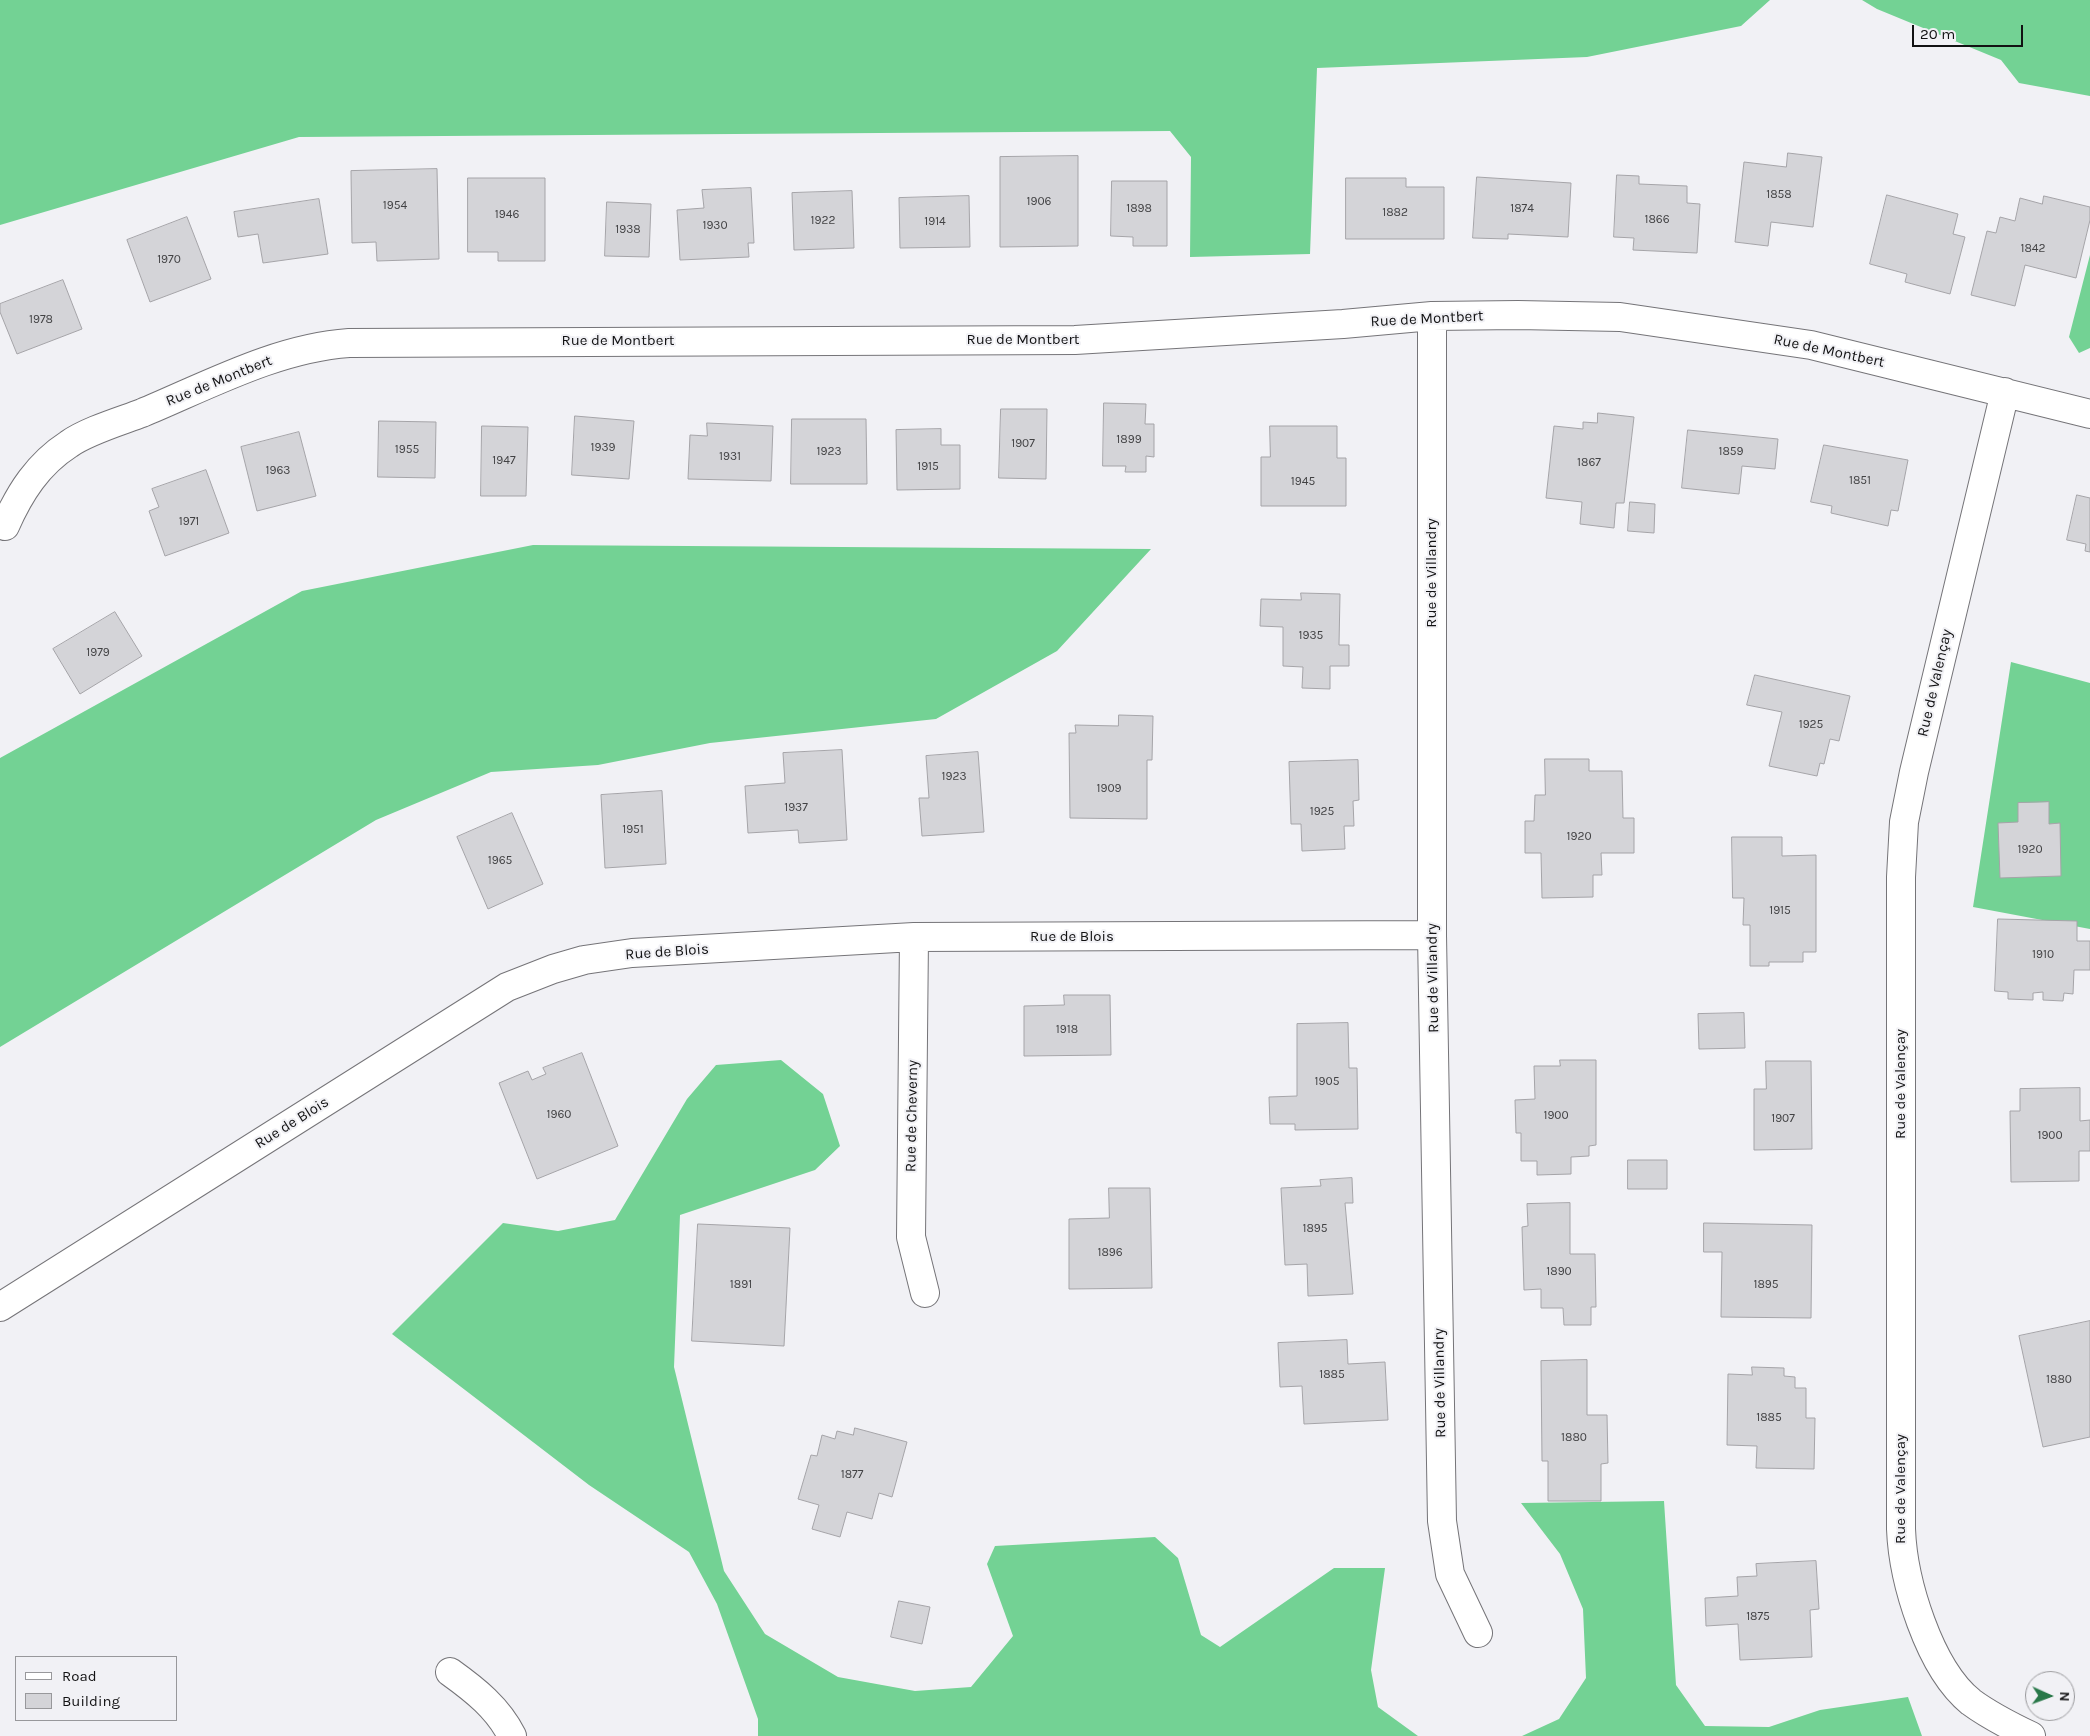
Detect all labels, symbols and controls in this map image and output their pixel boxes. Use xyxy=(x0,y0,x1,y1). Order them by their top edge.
scale bar xyxy=(1915,15,2026,47)
text: 20 m xyxy=(1920,25,1955,43)
house number: 1858 xyxy=(1766,188,1792,202)
house number: 1906 xyxy=(1027,195,1051,209)
house number: 1954 xyxy=(383,199,407,213)
house number: 1898 xyxy=(1126,202,1152,216)
house number: 1874 xyxy=(1510,202,1534,216)
house number: 1882 xyxy=(1382,206,1408,220)
house number: 1946 xyxy=(495,208,519,222)
house number: 1866 xyxy=(1644,213,1670,227)
house number: 1922 xyxy=(811,214,835,228)
house number: 1914 xyxy=(924,215,946,229)
house number: 1930 xyxy=(702,219,728,233)
house number: 1938 xyxy=(615,223,641,237)
house number: 1842 xyxy=(2021,242,2045,256)
house number: 1970 xyxy=(157,253,181,267)
street label: Rue de Montbert xyxy=(1370,307,1484,331)
house number: 1978 xyxy=(29,313,53,327)
street label: Rue de Montbert xyxy=(1772,330,1886,372)
street label: Rue de Montbert xyxy=(967,331,1079,349)
street label: Rue de Montbert xyxy=(562,332,674,350)
street label: Rue de Montbert xyxy=(163,352,275,410)
house number: 1899 xyxy=(1116,433,1142,447)
house number: 1907 xyxy=(1011,437,1035,451)
house number: 1939 xyxy=(591,441,615,455)
house number: 1955 xyxy=(395,443,419,457)
house number: 1923 xyxy=(817,445,841,459)
house number: 1859 xyxy=(1718,445,1744,459)
house number: 1931 xyxy=(719,450,741,464)
house number: 1947 xyxy=(492,454,516,468)
house number: 1867 xyxy=(1577,456,1601,470)
house number: 1915 xyxy=(917,460,939,474)
house number: 1963 xyxy=(266,464,290,478)
house number: 1851 xyxy=(1849,474,1871,488)
house number: 1945 xyxy=(1291,475,1315,489)
house number: 1971 xyxy=(179,515,199,529)
street label: Rue de Villandry xyxy=(1423,518,1441,628)
street label: Rue de Valençay xyxy=(1914,627,1956,739)
house number: 1935 xyxy=(1299,629,1323,643)
house number: 1979 xyxy=(86,646,110,660)
house number: 1925 xyxy=(1799,718,1823,732)
house number: 1923 xyxy=(942,770,966,784)
house number: 1909 xyxy=(1096,782,1122,796)
house number: 1937 xyxy=(784,801,808,815)
house number: 1925 xyxy=(1310,805,1334,819)
house number: 1951 xyxy=(622,823,644,837)
house number: 1920 xyxy=(1566,830,1592,844)
house number: 1920 xyxy=(2017,843,2043,857)
house number: 1965 xyxy=(488,854,512,868)
house number: 1915 xyxy=(1769,904,1791,918)
street label: Rue de Villandry xyxy=(1423,923,1443,1033)
street label: Rue de Blois xyxy=(1030,928,1114,946)
street label: Rue de Blois xyxy=(625,940,709,964)
house number: 1910 xyxy=(2032,948,2054,962)
house number: 1918 xyxy=(1056,1023,1078,1037)
street label: Rue de Valençay xyxy=(1892,1029,1910,1139)
street label: Rue de Cheverny xyxy=(902,1060,922,1172)
house number: 1905 xyxy=(1315,1075,1339,1089)
street label: Rue de Blois xyxy=(252,1093,332,1153)
house number: 1960 xyxy=(547,1108,571,1122)
house number: 1900 xyxy=(1543,1109,1569,1123)
house number: 1907 xyxy=(1771,1112,1795,1126)
house number: 1900 xyxy=(2037,1129,2063,1143)
house number: 1895 xyxy=(1302,1222,1328,1236)
house number: 1896 xyxy=(1097,1246,1123,1260)
house number: 1890 xyxy=(1546,1265,1572,1279)
house number: 1891 xyxy=(730,1278,752,1292)
house number: 1895 xyxy=(1753,1278,1779,1292)
street label: Rue de Villandry xyxy=(1430,1328,1450,1438)
house number: 1885 xyxy=(1319,1368,1345,1382)
house number: 1880 xyxy=(2046,1373,2072,1387)
house number: 1885 xyxy=(1756,1411,1782,1425)
house number: 1880 xyxy=(1561,1431,1587,1445)
street label: Rue de Valençay xyxy=(1892,1434,1910,1544)
house number: 1877 xyxy=(841,1468,863,1482)
house number: 1875 xyxy=(1746,1610,1770,1624)
legend xyxy=(15,1656,178,1721)
text: Road xyxy=(62,1667,97,1685)
north arrow xyxy=(2025,1671,2075,1721)
text: N xyxy=(2056,1691,2073,1702)
text: Building xyxy=(62,1692,120,1710)

